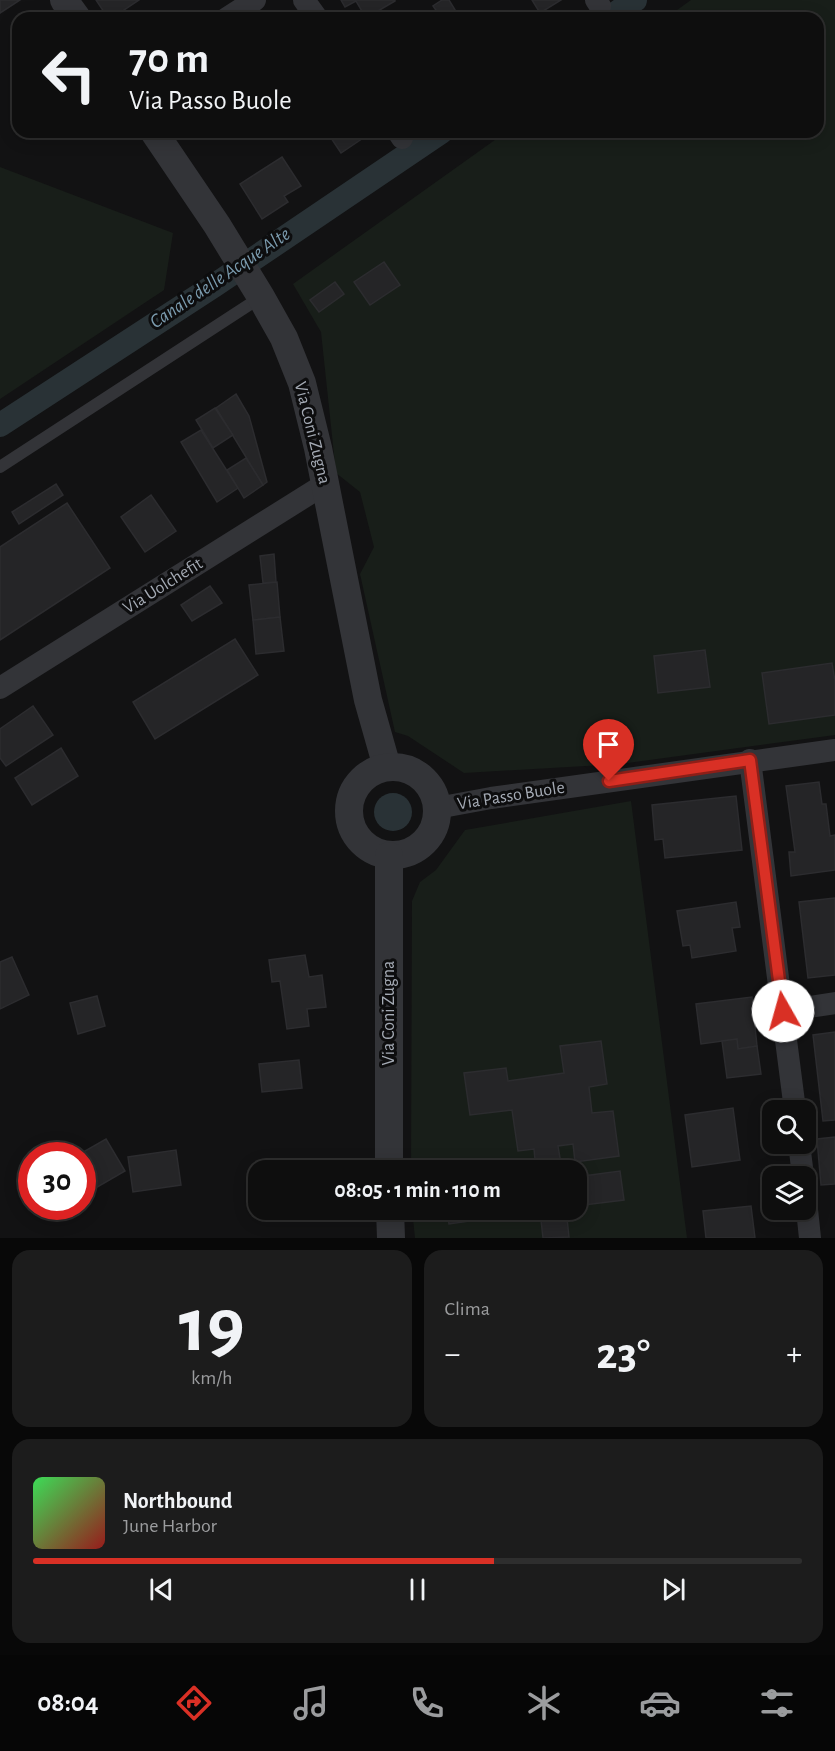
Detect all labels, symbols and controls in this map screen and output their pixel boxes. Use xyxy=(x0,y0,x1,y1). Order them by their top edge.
icon: left xyxy=(30,36,108,114)
text: 70 m xyxy=(129,38,209,80)
text: Via Passo Buole xyxy=(129,87,292,114)
water label: Canale delle Acque Alte xyxy=(146,224,294,332)
street label: Via Coni Zugna xyxy=(291,380,333,486)
street label: Via Uolchefit xyxy=(120,554,206,618)
pin xyxy=(583,719,634,781)
icon: arrive xyxy=(592,728,625,761)
street label: Via Passo Buole xyxy=(456,779,566,813)
street label: Via Coni Zugna xyxy=(380,961,398,1065)
position arrow xyxy=(751,979,815,1043)
map controls xyxy=(762,1100,816,1220)
button: search xyxy=(762,1100,816,1154)
speed limit sign: 30 xyxy=(18,1142,96,1220)
button: layers xyxy=(762,1166,816,1220)
text: 08:05 · 1 min · 110 m xyxy=(334,1179,501,1201)
text: 19 xyxy=(179,1288,245,1366)
text: Clima xyxy=(445,1299,490,1319)
text: 23° xyxy=(596,1332,650,1377)
text: − xyxy=(445,1338,460,1371)
text: + xyxy=(786,1338,802,1371)
text: km/h xyxy=(191,1368,232,1388)
text: Northbound xyxy=(123,1490,232,1512)
text: June Harbor xyxy=(123,1516,217,1536)
icon: previous xyxy=(145,1573,178,1606)
icon: pause xyxy=(401,1573,434,1606)
icon: next xyxy=(657,1573,690,1606)
icon: directions xyxy=(173,1682,215,1724)
icon: music xyxy=(290,1682,332,1724)
icon: phone xyxy=(406,1682,448,1724)
icon: climate xyxy=(523,1682,565,1724)
icon: car xyxy=(639,1682,681,1724)
icon: filters xyxy=(756,1682,798,1724)
text: 08:04 xyxy=(37,1689,98,1716)

